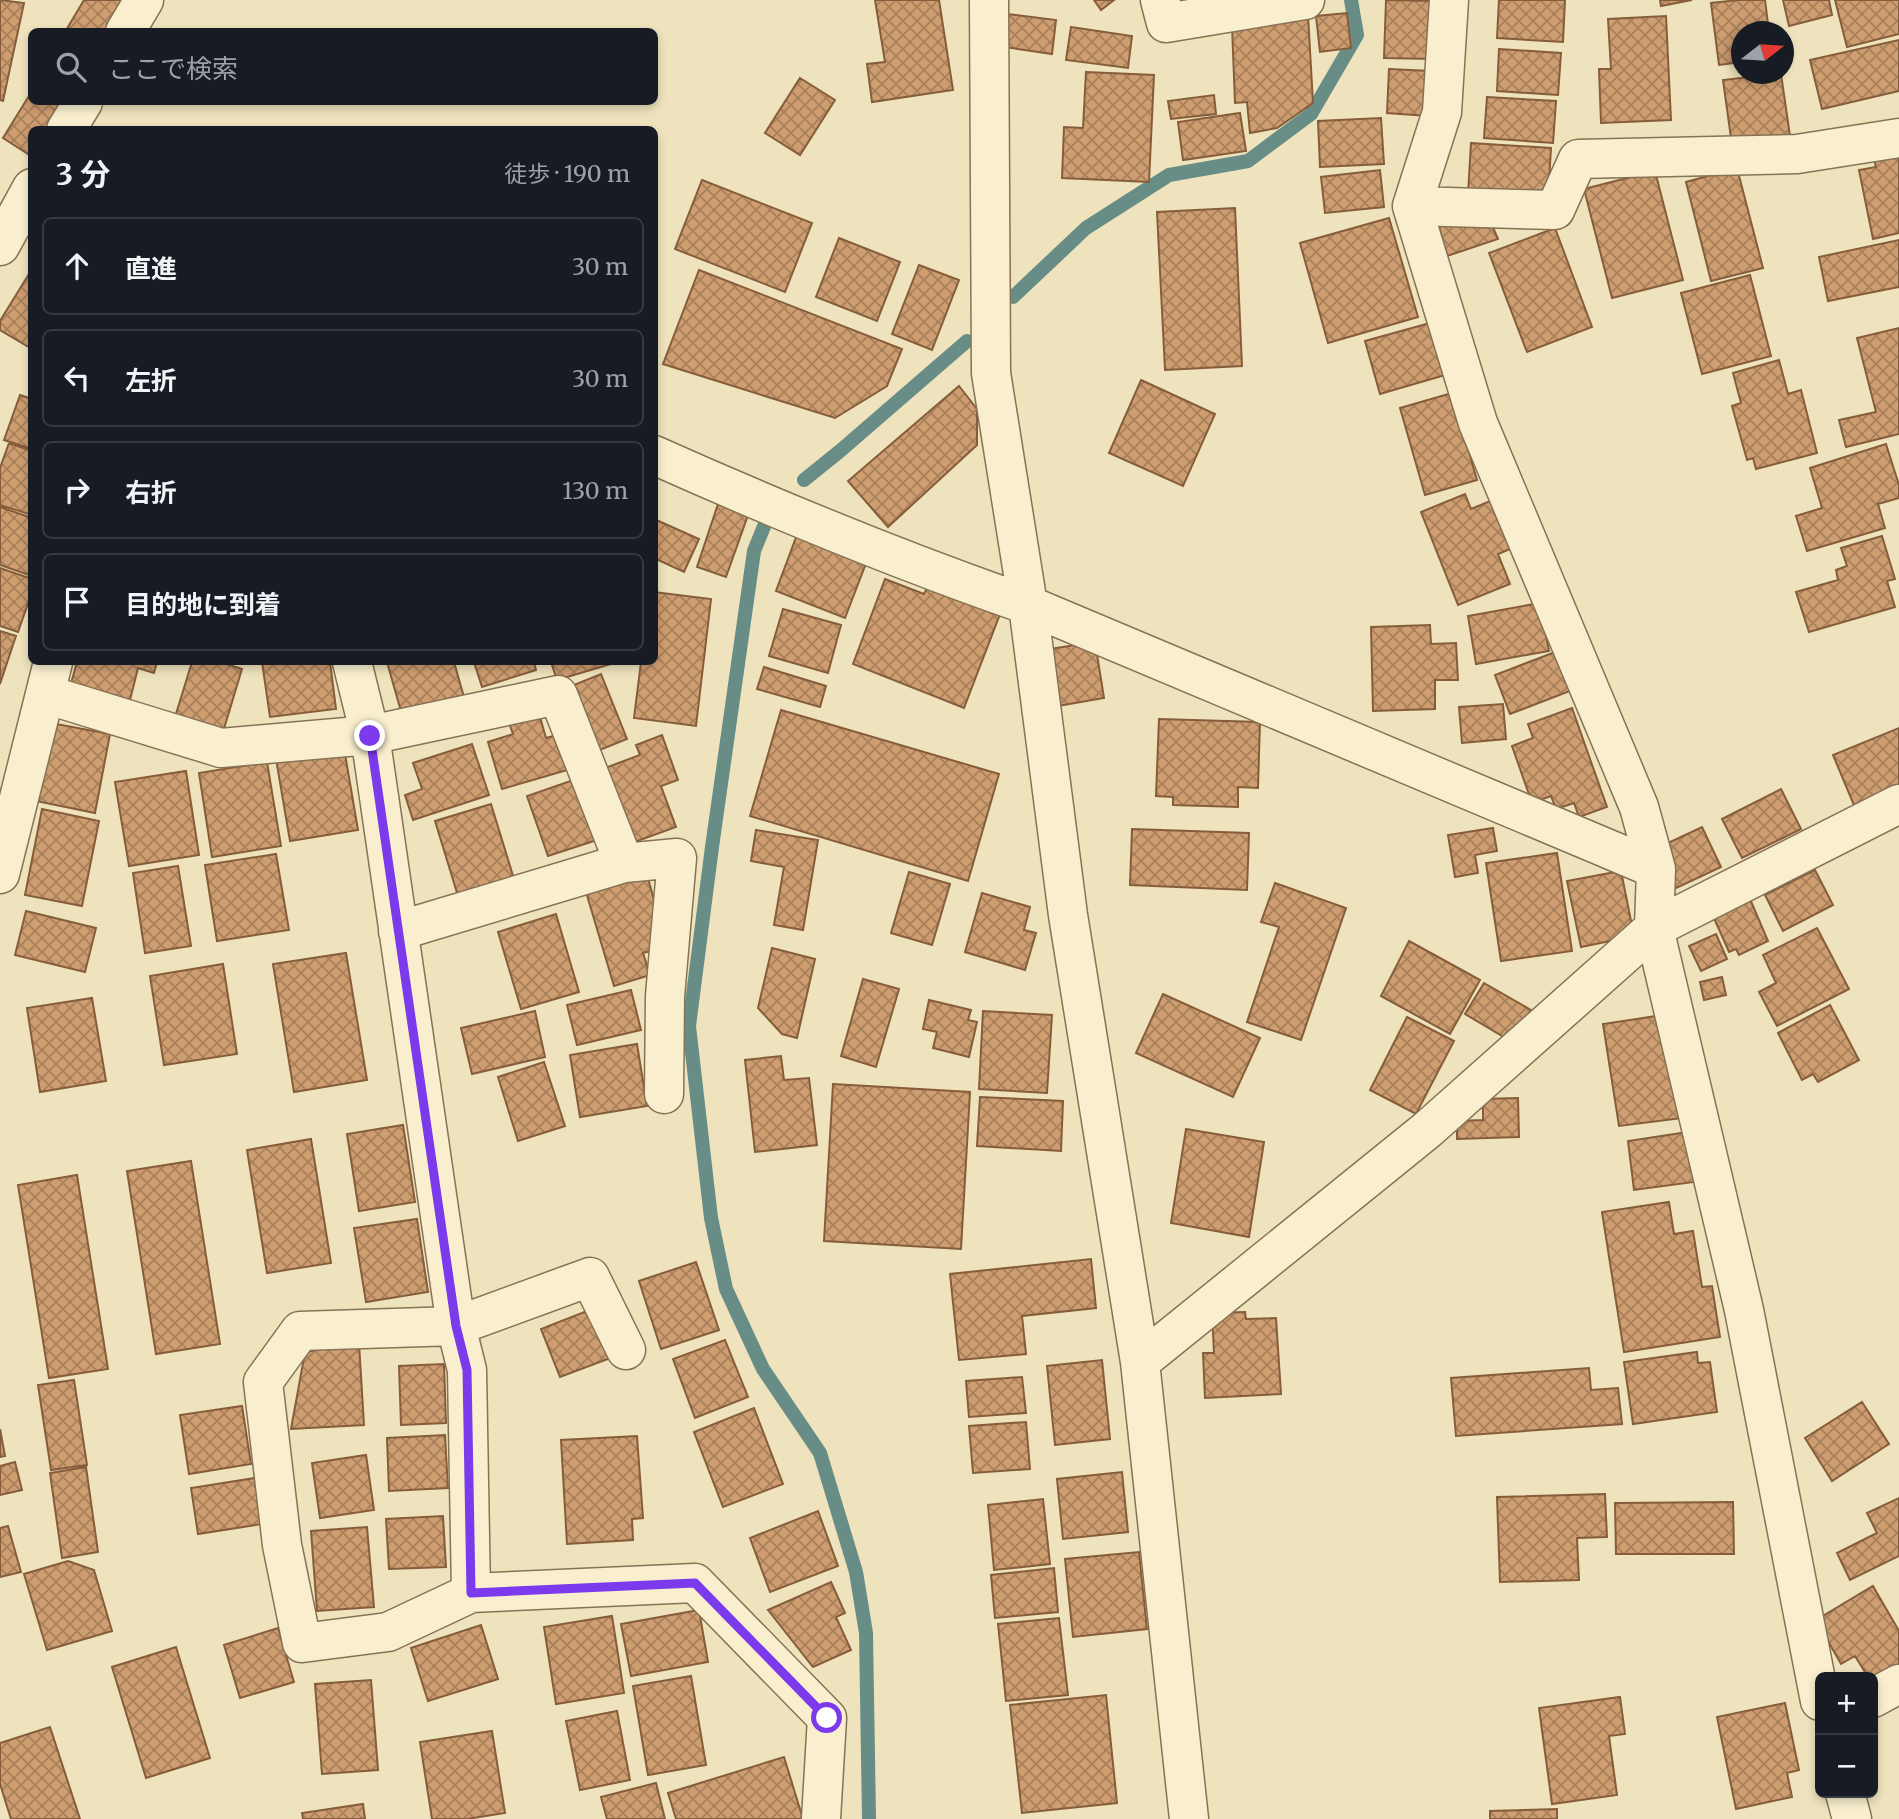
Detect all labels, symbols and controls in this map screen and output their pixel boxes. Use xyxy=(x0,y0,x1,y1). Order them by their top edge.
north arrow xyxy=(1731,21,1794,84)
search box xyxy=(28,28,658,105)
icon: search xyxy=(52,48,90,86)
text: ここで検索 xyxy=(108,52,238,85)
text: 3 分 xyxy=(56,155,110,193)
text: 徒歩 · 190 m xyxy=(504,159,630,188)
icon: ahead xyxy=(58,247,96,285)
text: 直進 xyxy=(125,252,177,285)
text: 30 m xyxy=(572,252,628,281)
icon: left xyxy=(58,359,96,397)
text: 左折 xyxy=(125,364,177,397)
text: 30 m xyxy=(572,364,628,393)
icon: right xyxy=(58,471,96,509)
text: 右折 xyxy=(125,476,177,509)
text: 130 m xyxy=(562,476,628,505)
icon: arrive xyxy=(58,583,96,621)
text: 目的地に到着 xyxy=(125,588,281,621)
route end xyxy=(354,720,385,751)
map controls xyxy=(1815,1672,1878,1798)
button: + xyxy=(1815,1672,1878,1735)
route start xyxy=(811,1702,842,1733)
button: − xyxy=(1815,1735,1878,1798)

